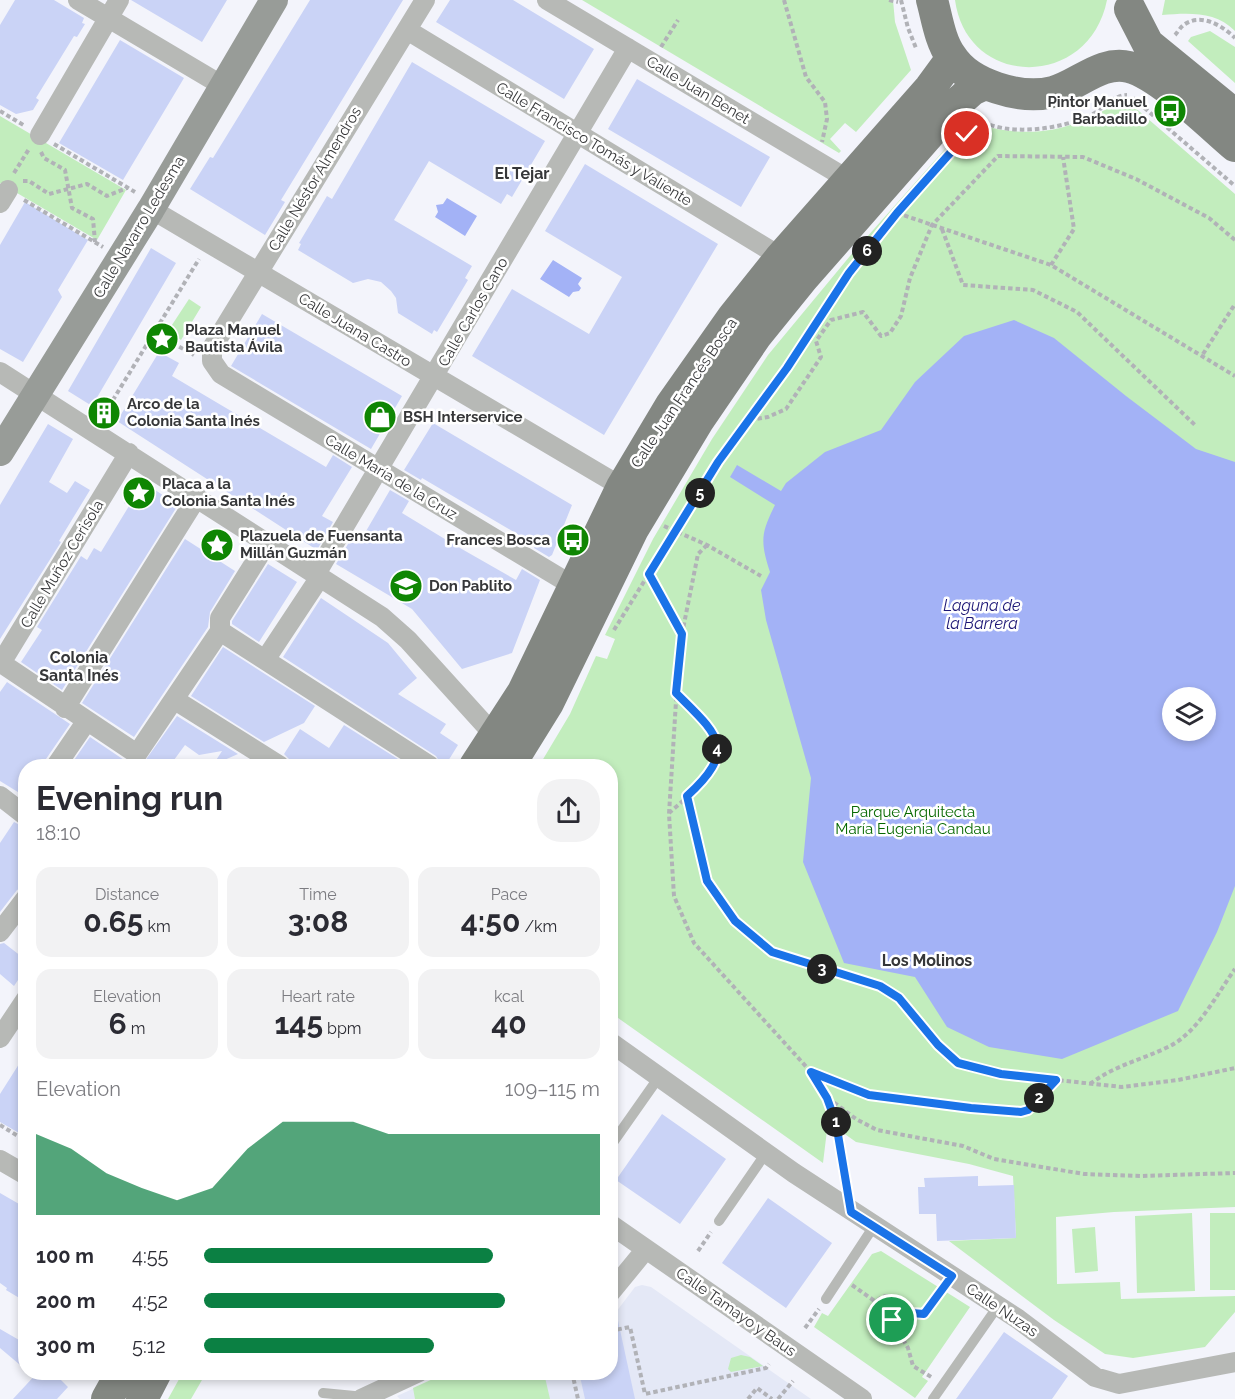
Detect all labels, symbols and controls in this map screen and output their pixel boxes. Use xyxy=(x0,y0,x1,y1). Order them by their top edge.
street label: Calle Juan Benet xyxy=(643,52,753,128)
street label: Calle Francisco Tomás y Valiente xyxy=(493,78,695,210)
place label: Pintor Manuel Barbadillo xyxy=(1047,93,1147,128)
bus stop icon: Pintor Manuel Barbadillo xyxy=(1152,93,1188,129)
street label: Calle Néstor Almendros xyxy=(265,104,365,254)
pin xyxy=(941,108,992,159)
icon: check xyxy=(950,117,983,150)
street label: Calle Navarro Ledesma xyxy=(89,153,189,301)
district label: El Tejar xyxy=(494,164,550,183)
pin: 6 xyxy=(852,236,882,266)
text: 6 xyxy=(862,241,872,260)
street label: Calle Carlos Cano xyxy=(434,254,512,370)
street label: Calle Juana Castro xyxy=(295,289,415,371)
street label: Calle Juan Francés Bosca xyxy=(627,315,741,471)
place icon: Plaza Manuel Bautista Ávila xyxy=(144,321,180,357)
place label: Plaza Manuel Bautista Ávila xyxy=(185,321,283,356)
building icon: Arco de la Colonia Santa Inés xyxy=(86,395,122,431)
place label: Arco de la Colonia Santa Inés xyxy=(127,395,260,430)
shop icon: BSH Interservice xyxy=(362,399,398,435)
place label: BSH Interservice xyxy=(403,408,523,426)
street label: Calle María de la Cruz xyxy=(322,430,460,524)
place icon: Placa a la Colonia Santa Inés xyxy=(121,475,157,511)
place label: Placa a la Colonia Santa Inés xyxy=(162,475,295,510)
pin: 5 xyxy=(685,478,715,508)
text: 5 xyxy=(696,483,704,502)
street label: Calle Muñoz Cerisola xyxy=(17,497,107,631)
bus stop icon: Frances Bosca xyxy=(555,522,591,558)
place icon: Plazuela de Fuensanta Millán Guzmán xyxy=(199,527,235,563)
place label: Plazuela de Fuensanta Millán Guzmán xyxy=(240,527,403,562)
place label: Frances Bosca xyxy=(446,531,550,549)
school or university icon: Don Pablito xyxy=(388,568,424,604)
place label: Don Pablito xyxy=(429,577,512,595)
water label: Laguna de la Barrera xyxy=(943,596,1021,633)
district label: Colonia Santa Inés xyxy=(39,648,119,685)
map controls xyxy=(1162,687,1216,741)
button: layers xyxy=(1162,687,1216,741)
pin: 4 xyxy=(702,734,732,764)
text: 4 xyxy=(712,739,722,758)
text: Evening run xyxy=(36,779,223,818)
button: share xyxy=(537,779,600,842)
park label: Parque Arquitecta María Eugenia Candau xyxy=(835,803,991,838)
text: 18:10 xyxy=(36,821,81,845)
text: Distance xyxy=(95,885,159,904)
text: Time xyxy=(299,885,337,904)
text: Pace xyxy=(491,885,527,904)
text: 0.65 xyxy=(83,904,143,939)
text: 3:08 xyxy=(288,904,348,939)
text: 4:50 xyxy=(461,904,520,939)
text: km xyxy=(143,917,171,936)
text: /km xyxy=(520,917,557,936)
district label: Los Molinos xyxy=(882,951,972,970)
pin: 3 xyxy=(807,954,837,984)
text: 3 xyxy=(818,959,826,978)
text: Elevation xyxy=(93,987,161,1006)
text: Heart rate xyxy=(281,987,355,1006)
text: kcal xyxy=(494,987,524,1006)
text: 6 xyxy=(108,1006,127,1041)
text: 145 xyxy=(274,1006,323,1041)
text: 40 xyxy=(491,1006,527,1041)
text: m xyxy=(127,1019,146,1038)
text: bpm xyxy=(323,1019,362,1038)
text: Elevation xyxy=(36,1077,121,1101)
text: 109–115 m xyxy=(505,1077,600,1101)
pin: 2 xyxy=(1024,1083,1054,1113)
text: 2 xyxy=(1034,1088,1044,1107)
pin: 1 xyxy=(821,1107,851,1137)
text: 1 xyxy=(832,1112,840,1131)
text: 100 m xyxy=(36,1244,94,1268)
text: 4:55 xyxy=(132,1244,168,1268)
street label: Calle Tamayo y Baus xyxy=(673,1264,799,1360)
street label: Calle Nuzas xyxy=(963,1279,1041,1341)
text: 200 m xyxy=(36,1289,95,1313)
text: 4:52 xyxy=(132,1289,168,1313)
pin xyxy=(866,1294,917,1345)
icon: arrive xyxy=(875,1303,908,1336)
text: 300 m xyxy=(36,1334,95,1358)
text: 5:12 xyxy=(132,1334,166,1358)

